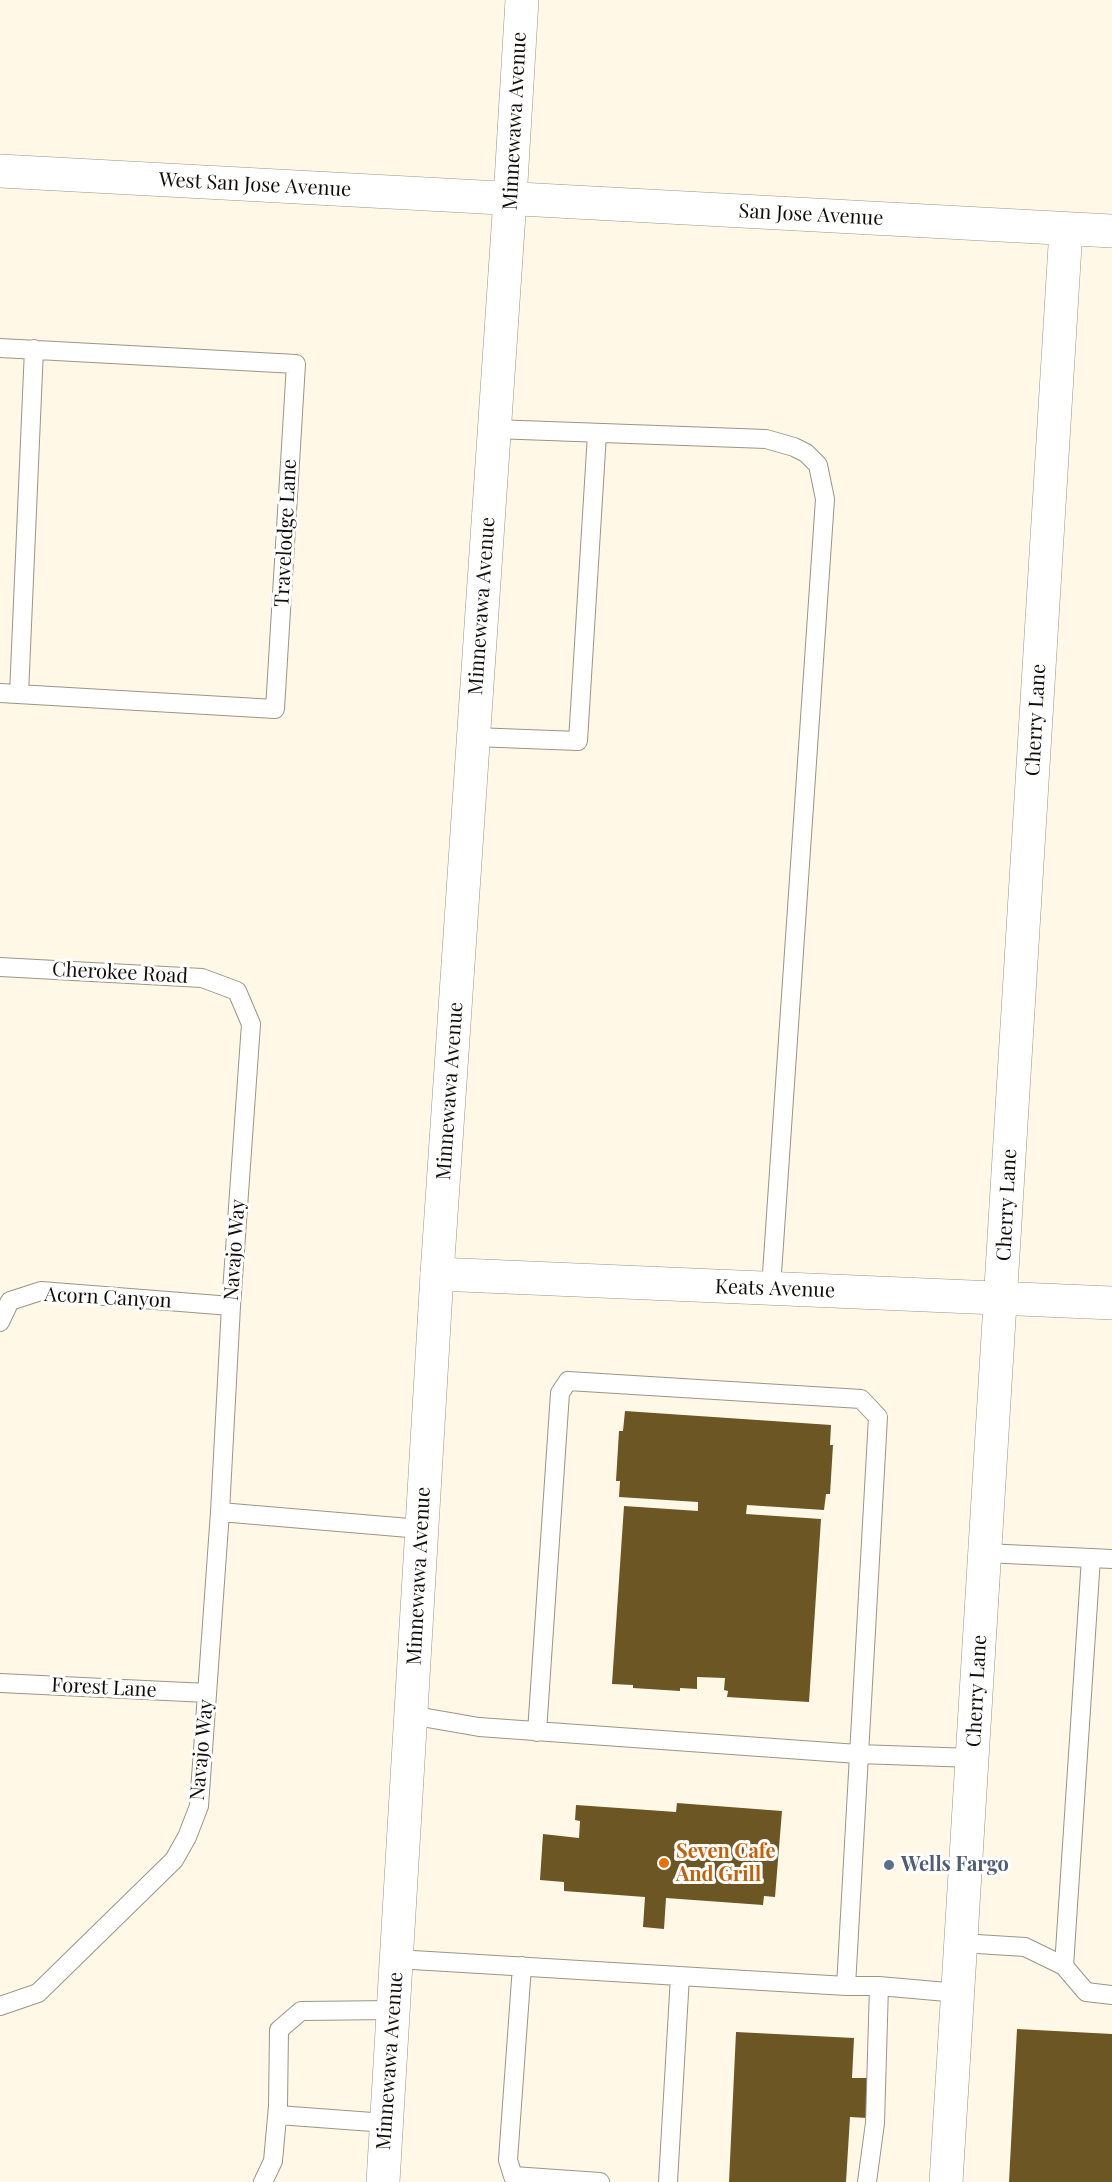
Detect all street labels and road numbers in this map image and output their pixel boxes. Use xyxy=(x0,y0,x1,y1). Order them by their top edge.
street label: Minnewawa Avenue xyxy=(498,31,532,211)
street label: West San Jose Avenue xyxy=(158,168,352,202)
street label: San Jose Avenue xyxy=(738,199,884,231)
street label: Travelodge Lane xyxy=(270,458,302,608)
street label: Minnewawa Avenue xyxy=(464,516,500,696)
street label: Cherry Lane xyxy=(1021,663,1051,777)
street label: Cherokee Road xyxy=(51,957,189,989)
street label: Minnewawa Avenue xyxy=(432,1001,468,1181)
street label: Cherry Lane xyxy=(992,1148,1022,1262)
street label: Navajo Way xyxy=(219,1199,251,1301)
street label: Keats Avenue xyxy=(715,1275,835,1303)
street label: Acorn Canyon xyxy=(44,1283,172,1313)
street label: Minnewawa Avenue xyxy=(402,1486,436,1666)
street label: Cherry Lane xyxy=(962,1634,992,1748)
street label: Forest Lane xyxy=(51,1673,157,1703)
street label: Navajo Way xyxy=(186,1698,218,1802)
street label: Minnewawa Avenue xyxy=(372,1971,408,2151)

